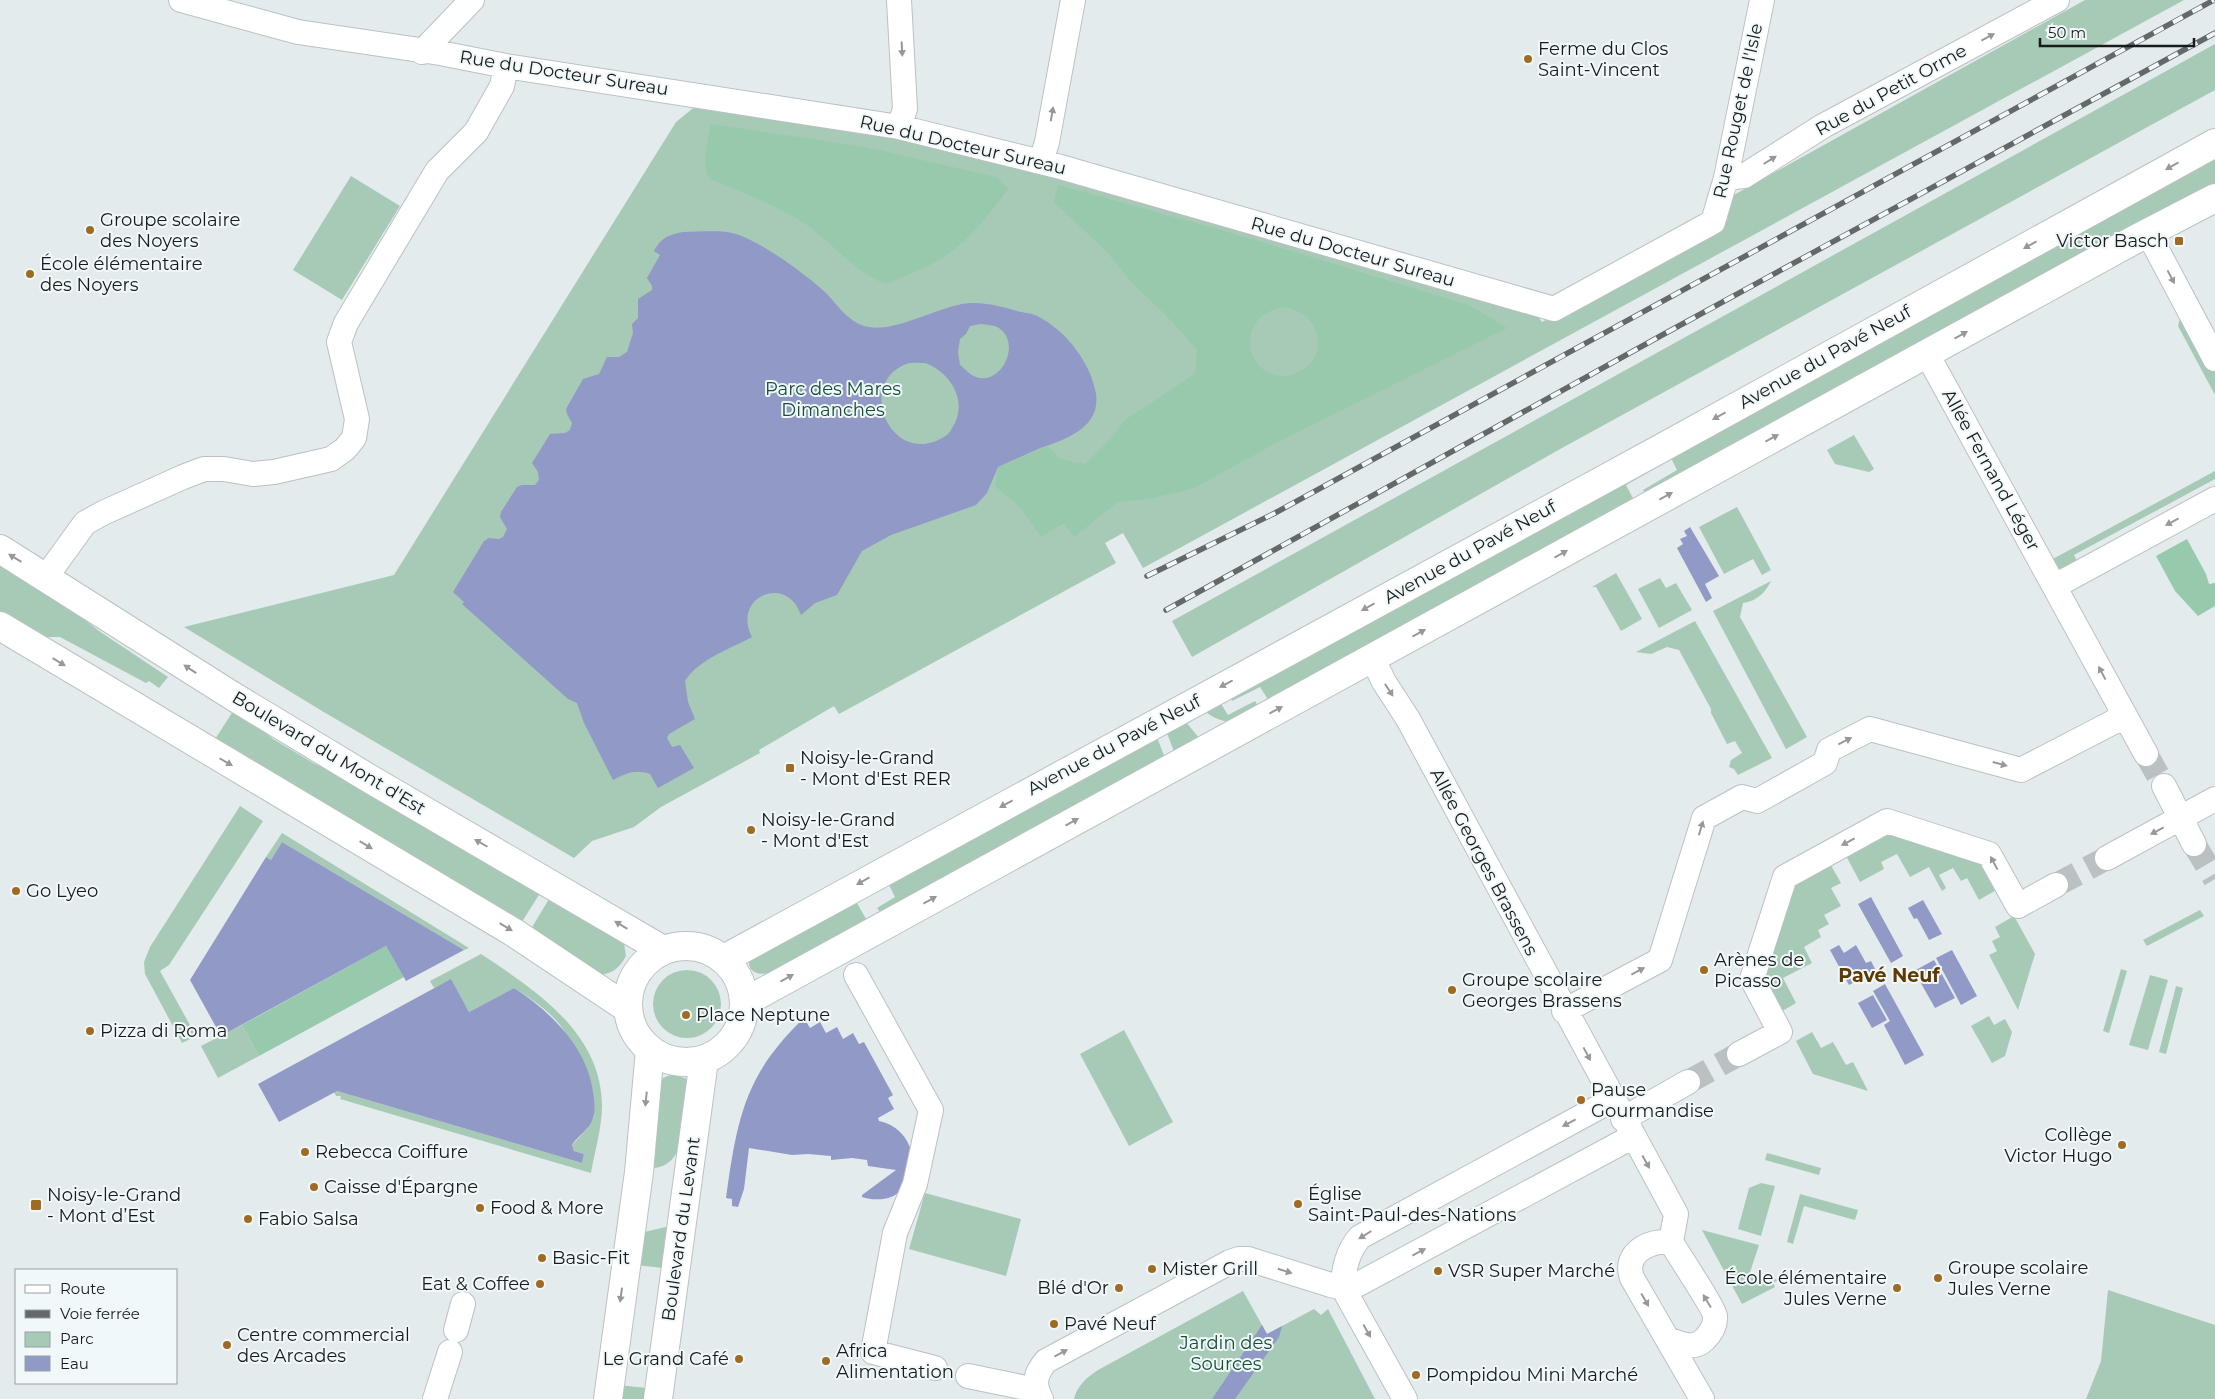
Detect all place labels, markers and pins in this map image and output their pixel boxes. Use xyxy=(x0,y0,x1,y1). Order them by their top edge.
place label: Ferme du Clos Saint-Vincent xyxy=(1538,38,1669,81)
marker: Ferme du Clos Saint-Vincent xyxy=(1522,53,1534,65)
place label: Groupe scolaire des Noyers xyxy=(100,209,240,252)
marker: Groupe scolaire des Noyers xyxy=(84,224,96,236)
place label: Victor Basch xyxy=(2056,230,2169,252)
marker: Victor Basch xyxy=(2173,235,2185,247)
place label: École élémentaire des Noyers xyxy=(40,253,203,296)
marker: École élémentaire des Noyers xyxy=(24,268,36,280)
place label: Noisy-le-Grand - Mont d'Est RER xyxy=(800,747,951,790)
marker: Noisy-le-Grand - Mont d'Est RER xyxy=(784,762,796,774)
place label: Noisy-le-Grand - Mont d'Est xyxy=(761,809,895,852)
marker: Noisy-le-Grand - Mont d'Est xyxy=(745,824,757,836)
place label: Go Lyeo xyxy=(26,880,98,902)
marker: Go Lyeo xyxy=(10,885,22,897)
place label: Arènes de Picasso xyxy=(1714,949,1805,992)
marker: Arènes de Picasso xyxy=(1698,964,1710,976)
place label: Groupe scolaire Georges Brassens xyxy=(1462,969,1622,1012)
marker: Groupe scolaire Georges Brassens xyxy=(1446,984,1458,996)
place label: Place Neptune xyxy=(696,1004,830,1026)
marker: Place Neptune xyxy=(680,1009,692,1021)
place label: Pizza di Roma xyxy=(100,1020,227,1042)
marker: Pizza di Roma xyxy=(84,1025,96,1037)
place label: Pause Gourmandise xyxy=(1591,1079,1714,1122)
marker: Pause Gourmandise xyxy=(1575,1094,1587,1106)
place label: Collège Victor Hugo xyxy=(2004,1124,2112,1167)
marker: Collège Victor Hugo xyxy=(2116,1139,2128,1151)
place label: Rebecca Coiffure xyxy=(315,1141,468,1163)
marker: Rebecca Coiffure xyxy=(299,1146,311,1158)
place label: Caisse d'Épargne xyxy=(324,1176,478,1198)
marker: Caisse d'Épargne xyxy=(308,1181,320,1193)
place label: Église Saint-Paul-des-Nations xyxy=(1308,1183,1517,1226)
place label: Noisy-le-Grand - Mont d’Est xyxy=(47,1184,181,1227)
place label: Food & More xyxy=(490,1197,604,1219)
marker: Noisy-le-Grand - Mont d’Est xyxy=(29,1198,43,1212)
marker: Église Saint-Paul-des-Nations xyxy=(1292,1198,1304,1210)
marker: Food & More xyxy=(474,1202,486,1214)
place label: Fabio Salsa xyxy=(258,1208,359,1230)
marker: Fabio Salsa xyxy=(242,1213,254,1225)
place label: Basic-Fit xyxy=(552,1247,630,1269)
marker: Basic-Fit xyxy=(536,1252,548,1264)
place label: Groupe scolaire Jules Verne xyxy=(1947,1257,2088,1300)
place label: Mister Grill xyxy=(1162,1258,1258,1280)
place label: VSR Super Marché xyxy=(1448,1260,1615,1282)
marker: Mister Grill xyxy=(1146,1263,1158,1275)
marker: VSR Super Marché xyxy=(1432,1265,1444,1277)
place label: École élémentaire Jules Verne xyxy=(1724,1267,1887,1310)
marker: Groupe scolaire Jules Verne xyxy=(1932,1272,1944,1284)
place label: Eat & Coffee xyxy=(421,1273,530,1295)
place label: Blé d'Or xyxy=(1037,1277,1109,1299)
marker: Eat & Coffee xyxy=(534,1278,546,1290)
marker: Blé d'Or xyxy=(1113,1282,1125,1294)
marker: École élémentaire Jules Verne xyxy=(1891,1282,1903,1294)
place label: Pavé Neuf xyxy=(1064,1313,1157,1335)
marker: Pavé Neuf xyxy=(1048,1318,1060,1330)
place label: Centre commercial des Arcades xyxy=(237,1324,410,1367)
marker: Centre commercial des Arcades xyxy=(221,1339,233,1351)
place label: Africa Alimentation xyxy=(836,1340,954,1383)
place label: Le Grand Café xyxy=(603,1348,729,1370)
marker: Le Grand Café xyxy=(733,1353,745,1365)
marker: Africa Alimentation xyxy=(820,1355,832,1367)
place label: Pompidou Mini Marché xyxy=(1426,1364,1638,1386)
marker: Pompidou Mini Marché xyxy=(1410,1369,1422,1381)

